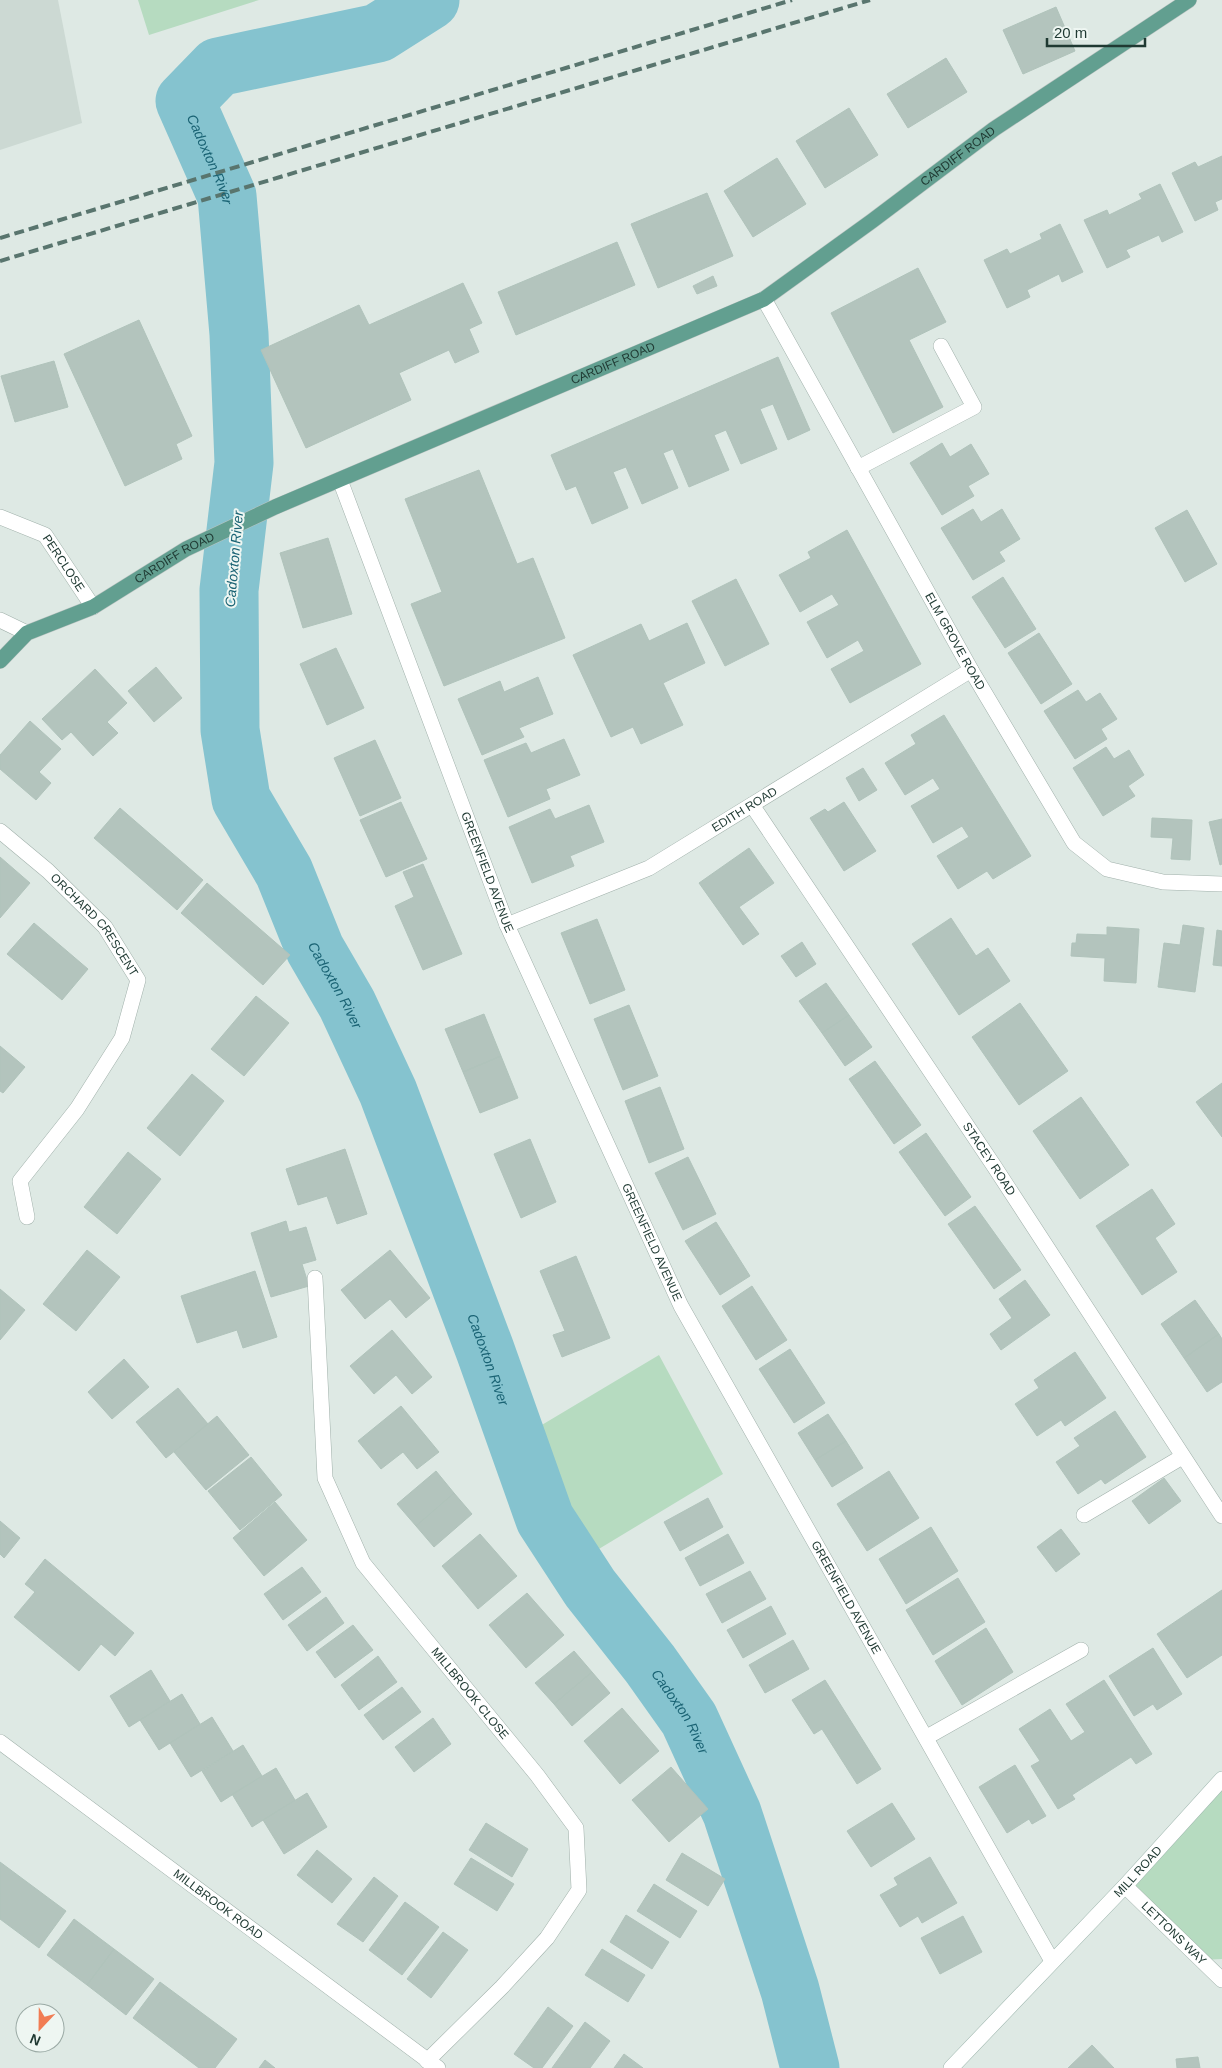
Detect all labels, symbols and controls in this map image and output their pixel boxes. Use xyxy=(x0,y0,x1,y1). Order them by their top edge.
scale bar xyxy=(1047,15,1144,47)
text: 20 m xyxy=(1054,24,1087,41)
water label: Cadoxton River xyxy=(184,112,236,206)
street label: CARDIFF ROAD xyxy=(918,123,998,189)
street label: CARDIFF ROAD xyxy=(569,339,657,387)
water label: Cadoxton River xyxy=(222,509,246,608)
street label: CARDIFF ROAD xyxy=(132,529,217,586)
street label: PERCLOSE xyxy=(40,532,88,594)
street label: ELM GROVE ROAD xyxy=(922,590,988,693)
street label: EDITH ROAD xyxy=(709,784,780,835)
street label: GREENFIELD AVENUE xyxy=(458,810,517,935)
street label: ORCHARD CRESCENT xyxy=(48,871,141,979)
water label: Cadoxton River xyxy=(305,940,366,1032)
street label: STACEY ROAD xyxy=(960,1120,1019,1198)
street label: GREENFIELD AVENUE xyxy=(619,1181,685,1303)
water label: Cadoxton River xyxy=(464,1311,513,1409)
street label: GREENFIELD AVENUE xyxy=(808,1538,884,1656)
street label: MILLBROOK CLOSE xyxy=(428,1645,512,1742)
water label: Cadoxton River xyxy=(648,1666,712,1758)
street label: MILL ROAD xyxy=(1111,1843,1165,1900)
street label: MILLBROOK ROAD xyxy=(171,1866,266,1943)
street label: LETTONS WAY xyxy=(1139,1899,1209,1968)
north arrow xyxy=(15,2003,65,2053)
text: N xyxy=(27,2031,43,2049)

